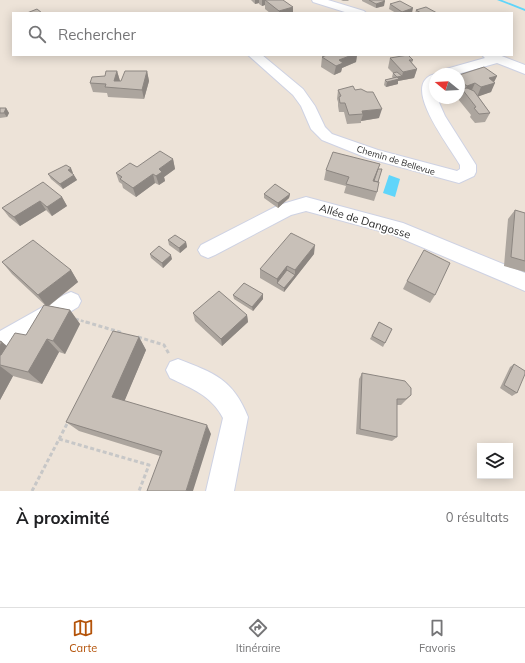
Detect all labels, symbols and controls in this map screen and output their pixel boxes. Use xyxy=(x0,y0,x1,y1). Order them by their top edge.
search box xyxy=(12,12,513,56)
icon: search xyxy=(26,23,48,45)
text: Rechercher xyxy=(58,25,136,44)
north arrow xyxy=(429,68,465,104)
street label: Chemin de Bellevue xyxy=(355,143,437,177)
street label: Allée de Dangosse xyxy=(318,200,412,242)
map controls xyxy=(477,443,513,479)
button: layers xyxy=(477,443,513,479)
text: À proximité xyxy=(16,507,110,528)
text: 0 résultats xyxy=(446,509,509,525)
tab: Carte xyxy=(69,617,97,655)
tab: Itinéraire xyxy=(236,617,281,655)
tab: Favoris xyxy=(419,617,456,655)

